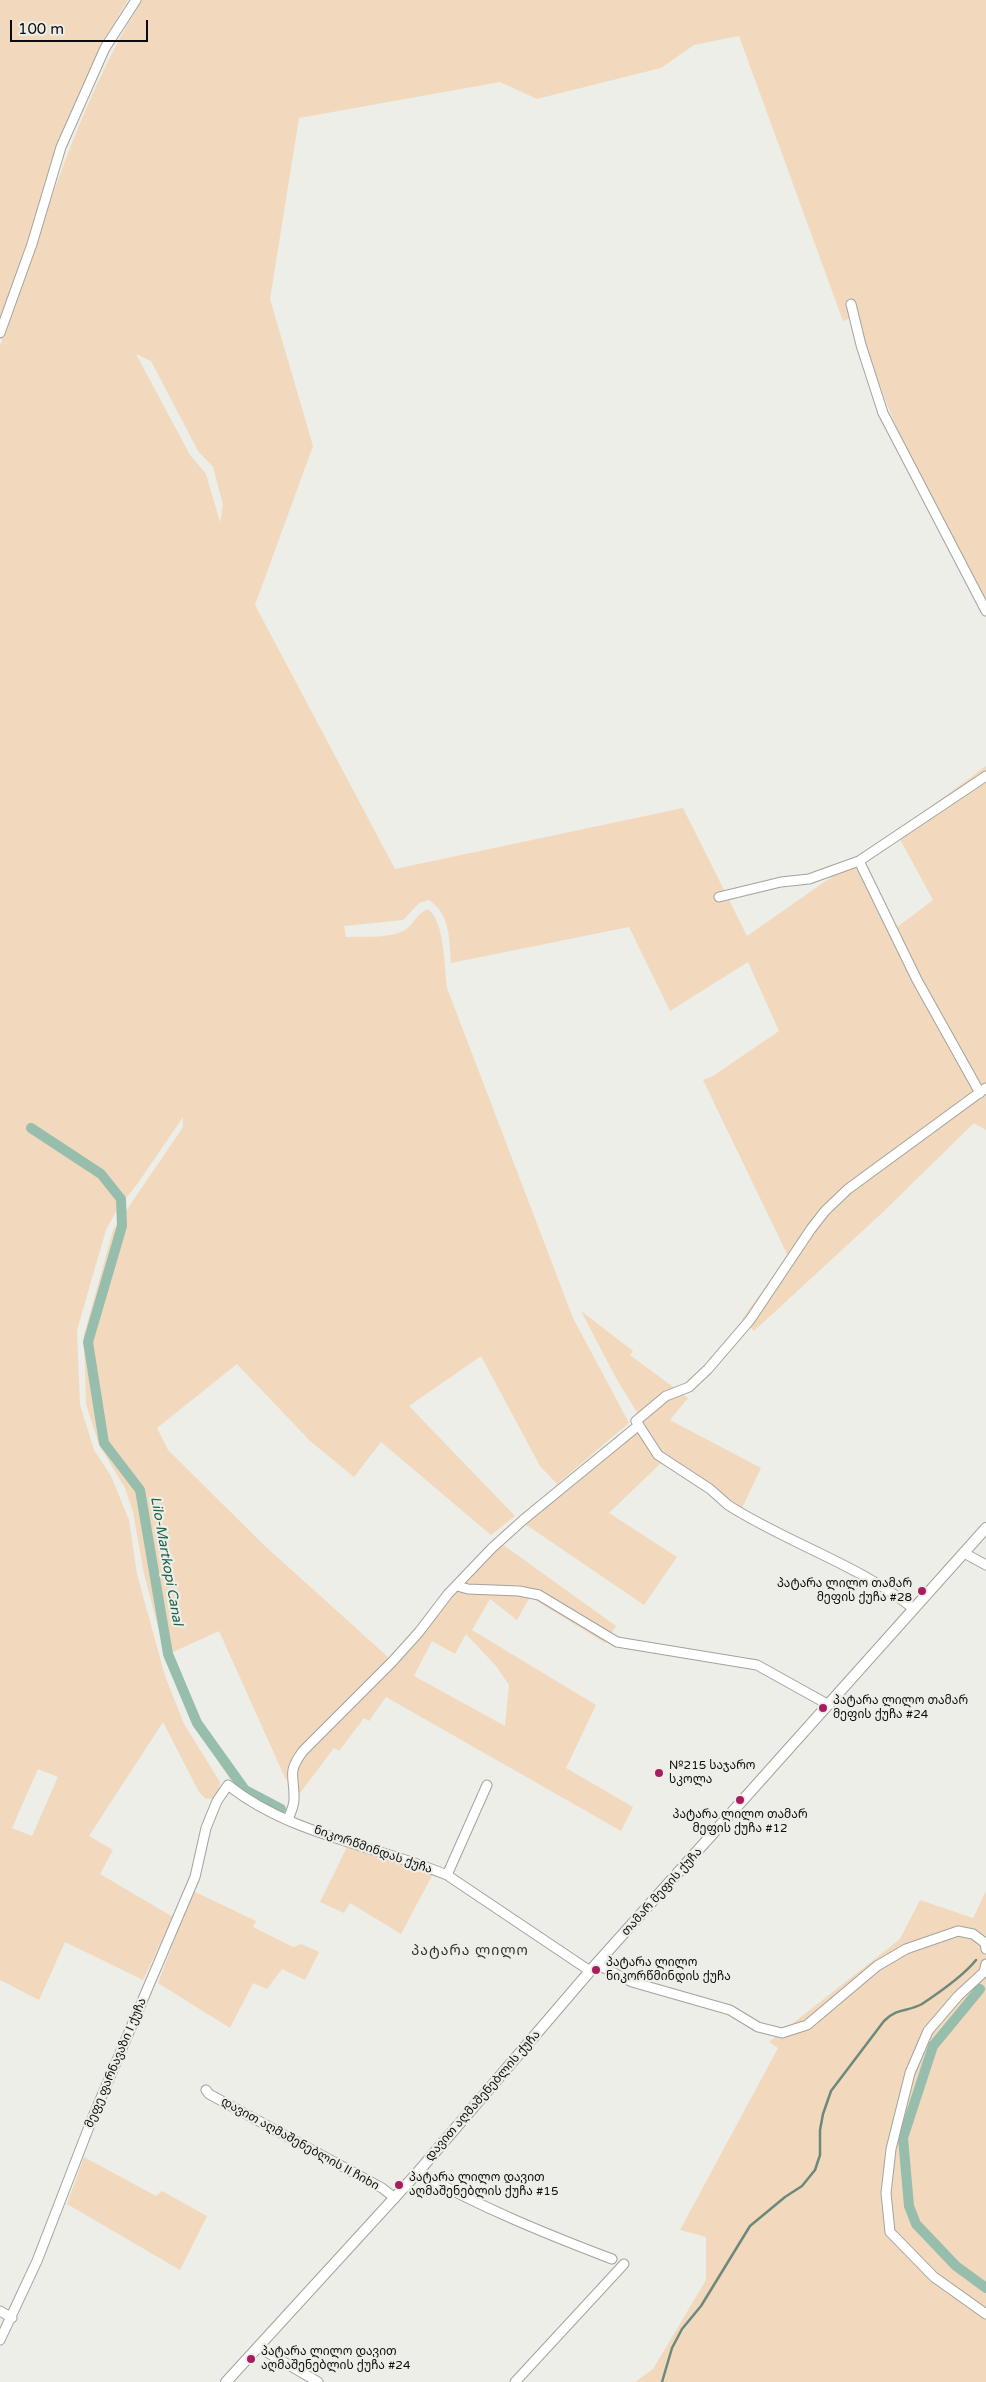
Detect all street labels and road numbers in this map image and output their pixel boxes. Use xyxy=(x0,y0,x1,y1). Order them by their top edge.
street label: ნიკორწმინდას ქუჩა xyxy=(312,1823,434,1877)
street label: თამარ მეფის ქუჩა xyxy=(619,1845,705,1939)
street label: მეფე ფარნავაზი I ქუჩა xyxy=(82,1996,150,2130)
street label: დავით აღმაშენებლის ქუჩა xyxy=(422,2028,544,2164)
street label: დავით აღმაშენებლის II ჩიხი xyxy=(219,2094,381,2194)

